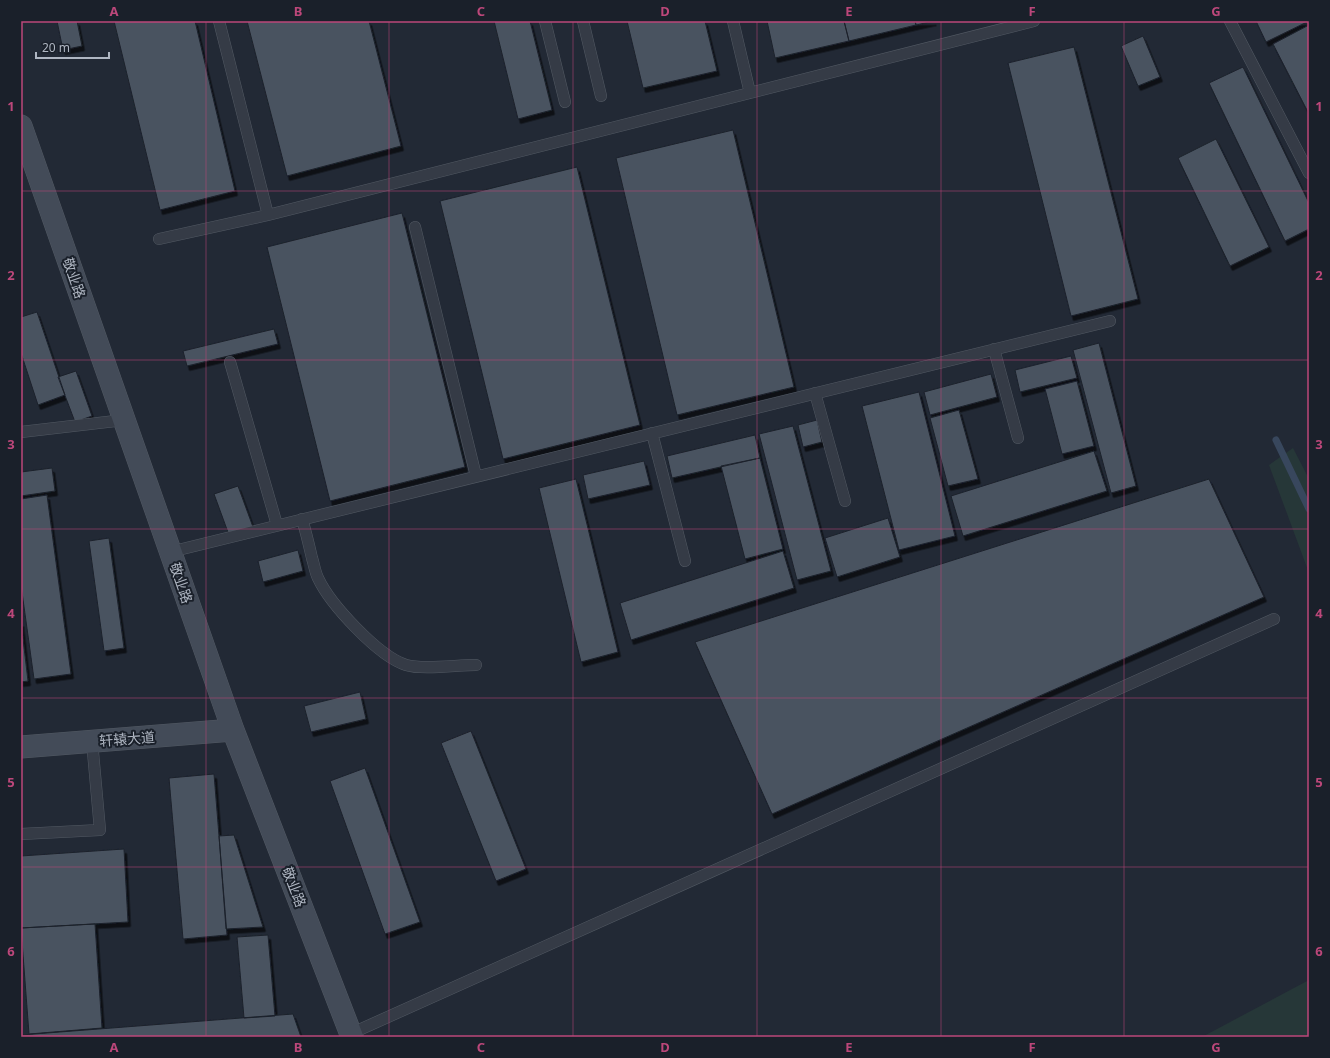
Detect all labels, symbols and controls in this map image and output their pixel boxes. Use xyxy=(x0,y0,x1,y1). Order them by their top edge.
text: A xyxy=(110,2,119,20)
text: B xyxy=(294,2,302,20)
text: C xyxy=(477,2,485,20)
text: D xyxy=(660,2,670,20)
text: E xyxy=(845,2,853,20)
text: F xyxy=(1028,2,1036,20)
text: G xyxy=(1211,2,1221,20)
scale bar xyxy=(36,34,109,60)
text: 20 m xyxy=(42,39,70,56)
text: 1 xyxy=(7,97,15,115)
text: 1 xyxy=(1315,97,1323,115)
street label: 敬业路 xyxy=(59,255,90,301)
text: 2 xyxy=(7,266,15,284)
text: 2 xyxy=(1315,266,1323,284)
text: 3 xyxy=(7,435,15,453)
text: 3 xyxy=(1315,435,1323,453)
street label: 敬业路 xyxy=(166,560,197,606)
text: 4 xyxy=(7,604,15,622)
text: 4 xyxy=(1315,604,1323,622)
street label: 轩辕大道 xyxy=(98,727,156,750)
text: 5 xyxy=(7,773,15,791)
text: 5 xyxy=(1315,773,1323,791)
street label: 敬业路 xyxy=(278,864,311,910)
text: 6 xyxy=(7,942,15,960)
text: 6 xyxy=(1315,942,1323,960)
text: A xyxy=(110,1038,119,1056)
text: B xyxy=(294,1038,302,1056)
text: C xyxy=(477,1038,485,1056)
text: D xyxy=(660,1038,670,1056)
text: E xyxy=(845,1038,853,1056)
text: F xyxy=(1028,1038,1036,1056)
text: G xyxy=(1211,1038,1221,1056)

